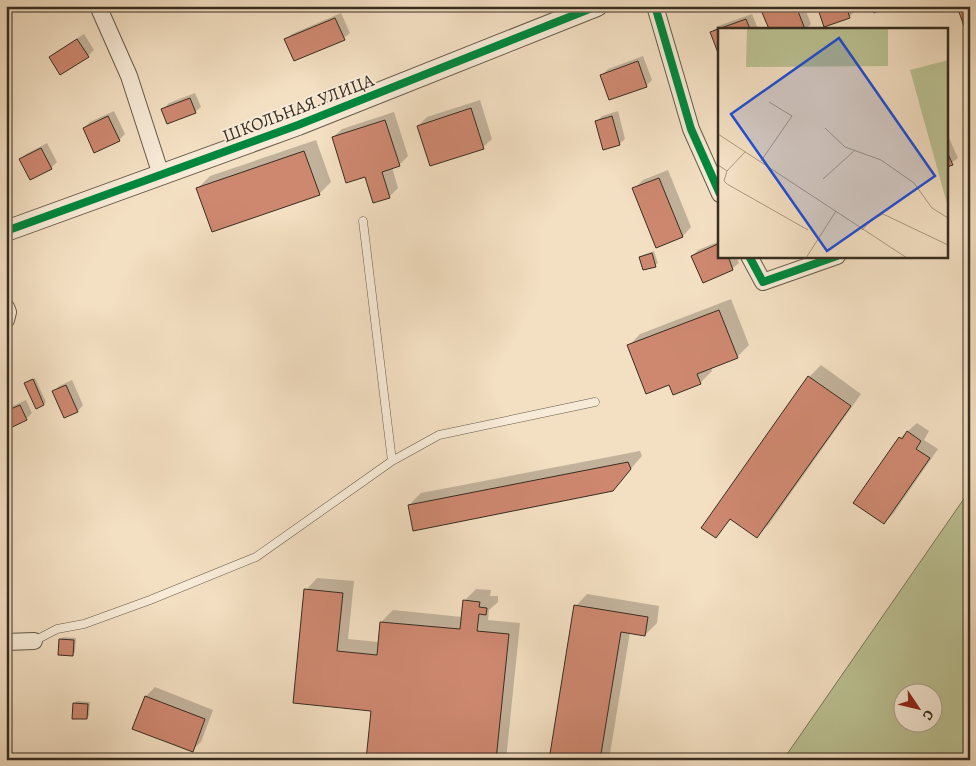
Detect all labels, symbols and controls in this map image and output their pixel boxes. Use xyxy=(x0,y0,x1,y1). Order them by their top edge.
inset map xyxy=(718,28,948,258)
street label: ШКОЛЬНАЯ УЛИЦА xyxy=(219,68,378,148)
north arrow xyxy=(894,684,944,734)
text: С xyxy=(918,706,938,724)

